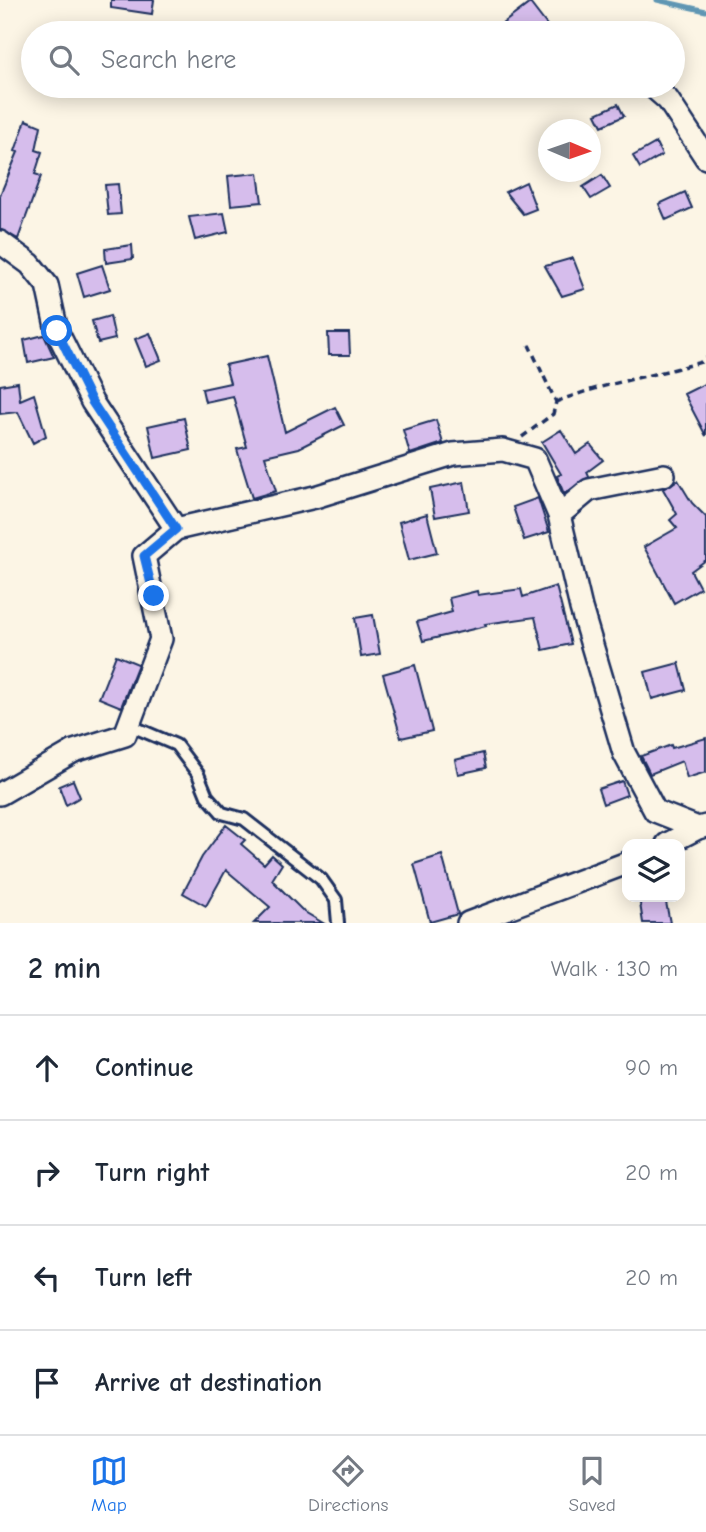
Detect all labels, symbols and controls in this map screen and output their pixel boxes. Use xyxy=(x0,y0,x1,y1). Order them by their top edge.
search box xyxy=(21,21,685,98)
icon: search xyxy=(45,41,83,79)
text: Search here xyxy=(101,45,236,75)
north arrow xyxy=(538,119,601,182)
route start xyxy=(41,315,72,346)
route end xyxy=(138,580,169,611)
map controls xyxy=(622,839,685,902)
button: layers xyxy=(622,839,685,902)
text: 2 min xyxy=(28,951,101,986)
text: Walk · 130 m xyxy=(551,955,678,982)
icon: ahead xyxy=(28,1049,66,1087)
text: Continue xyxy=(95,1053,193,1083)
text: 90 m xyxy=(625,1054,678,1081)
icon: right xyxy=(28,1154,66,1192)
text: Turn right xyxy=(95,1158,209,1188)
text: 20 m xyxy=(625,1159,678,1186)
icon: left xyxy=(28,1259,66,1297)
text: Turn left xyxy=(95,1263,192,1293)
text: 20 m xyxy=(625,1264,678,1291)
icon: arrive xyxy=(28,1364,66,1402)
text: Arrive at destination xyxy=(95,1368,322,1398)
tab: Map xyxy=(90,1452,128,1516)
tab: Directions xyxy=(308,1452,388,1516)
tab: Saved xyxy=(569,1452,616,1516)

